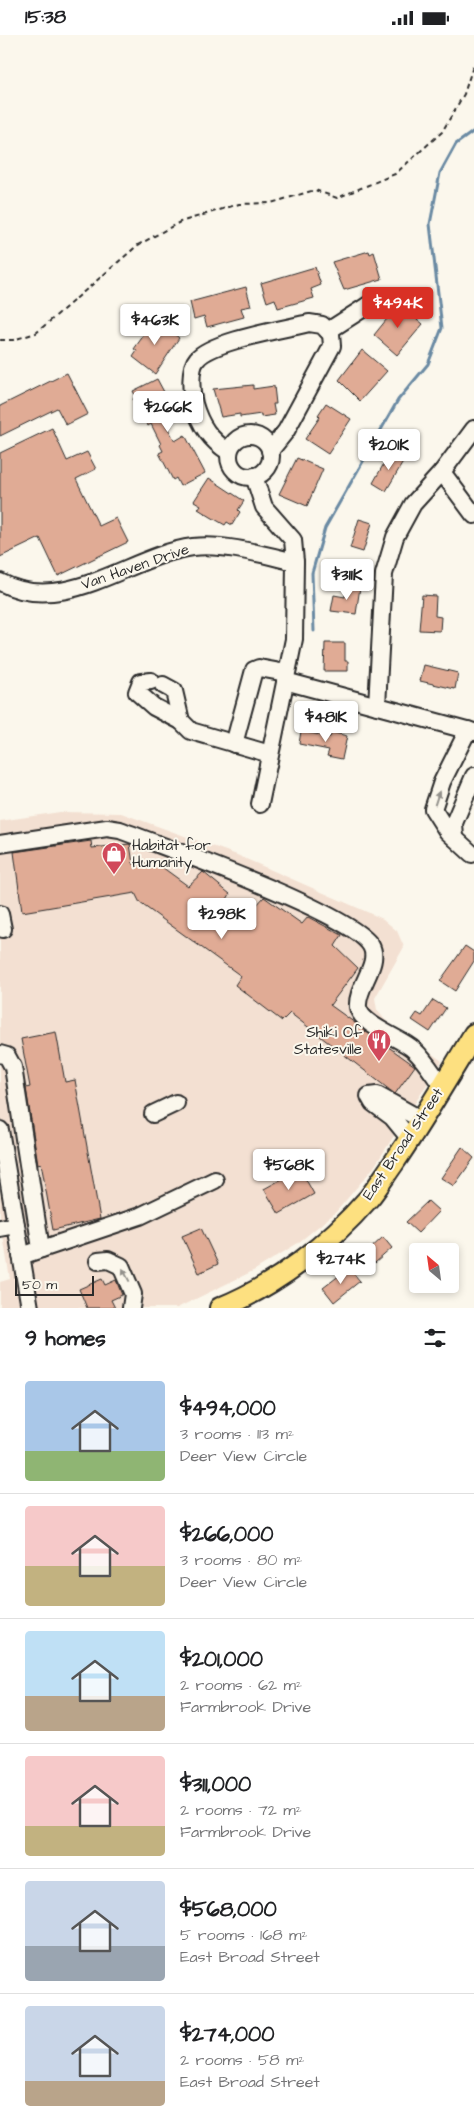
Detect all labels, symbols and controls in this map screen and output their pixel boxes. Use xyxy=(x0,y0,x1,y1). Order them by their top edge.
text: 15:38 xyxy=(25,4,66,31)
pin: $494K xyxy=(363,287,433,329)
text: $494K xyxy=(373,292,423,314)
pin: $463K xyxy=(120,303,190,346)
text: $463K xyxy=(131,309,179,331)
pin: $266K xyxy=(133,391,203,433)
text: $266K xyxy=(144,396,192,418)
pin: $201K xyxy=(354,429,424,471)
text: $201K xyxy=(369,434,409,456)
street label: Van Haven Drive xyxy=(78,539,192,595)
pin: $311K xyxy=(312,559,382,601)
text: $311K xyxy=(332,564,362,586)
pin: $481K xyxy=(291,701,361,743)
text: $481K xyxy=(305,706,347,728)
one-way arrow xyxy=(434,790,441,805)
place label: Habitat for Humanity xyxy=(132,835,211,874)
shop icon: Habitat for Humanity xyxy=(101,841,127,875)
pin: $298K xyxy=(187,897,257,940)
text: $298K xyxy=(198,903,246,925)
place label: Shiki Of Statesville xyxy=(294,1022,362,1060)
restaurant icon: Shiki Of Statesville xyxy=(366,1028,392,1062)
street label: East Broad Street xyxy=(358,1084,448,1204)
pin: $568K xyxy=(254,1149,324,1191)
text: $568K xyxy=(264,1154,314,1176)
pin: $274K xyxy=(306,1243,376,1285)
north arrow xyxy=(409,1243,459,1293)
map controls xyxy=(409,1243,459,1293)
text: $274K xyxy=(317,1248,365,1270)
one-way arrow xyxy=(122,1268,130,1282)
scale bar xyxy=(15,1273,94,1296)
text: 50 m xyxy=(22,1275,57,1295)
text: 9 homes xyxy=(25,1324,106,1353)
icon: filters xyxy=(421,1324,449,1352)
text: $494,000 xyxy=(180,1394,276,1423)
icon: home xyxy=(65,1401,125,1461)
text: 3 rooms · 113 m² xyxy=(180,1423,294,1445)
text: Deer View Circle xyxy=(180,1445,307,1467)
text: $266,000 xyxy=(180,1520,274,1549)
icon: home xyxy=(65,1526,125,1586)
text: 3 rooms · 80 m² xyxy=(180,1549,302,1571)
text: Deer View Circle xyxy=(180,1571,307,1593)
text: $201,000 xyxy=(180,1645,263,1674)
icon: home xyxy=(65,1651,125,1711)
text: 2 rooms · 62 m² xyxy=(180,1674,302,1696)
text: Farmbrook Drive xyxy=(180,1696,311,1718)
text: $311,000 xyxy=(180,1770,251,1799)
icon: home xyxy=(65,1776,125,1836)
text: 2 rooms · 72 m² xyxy=(180,1799,302,1821)
text: Farmbrook Drive xyxy=(180,1821,311,1843)
text: $568,000 xyxy=(180,1895,277,1924)
icon: home xyxy=(65,1901,125,1961)
text: 5 rooms · 168 m² xyxy=(180,1924,307,1946)
text: East Broad Street xyxy=(180,1946,320,1968)
text: $274,000 xyxy=(180,2020,274,2049)
icon: home xyxy=(65,2026,125,2086)
text: 2 rooms · 58 m² xyxy=(180,2049,305,2071)
text: East Broad Street xyxy=(180,2071,320,2093)

